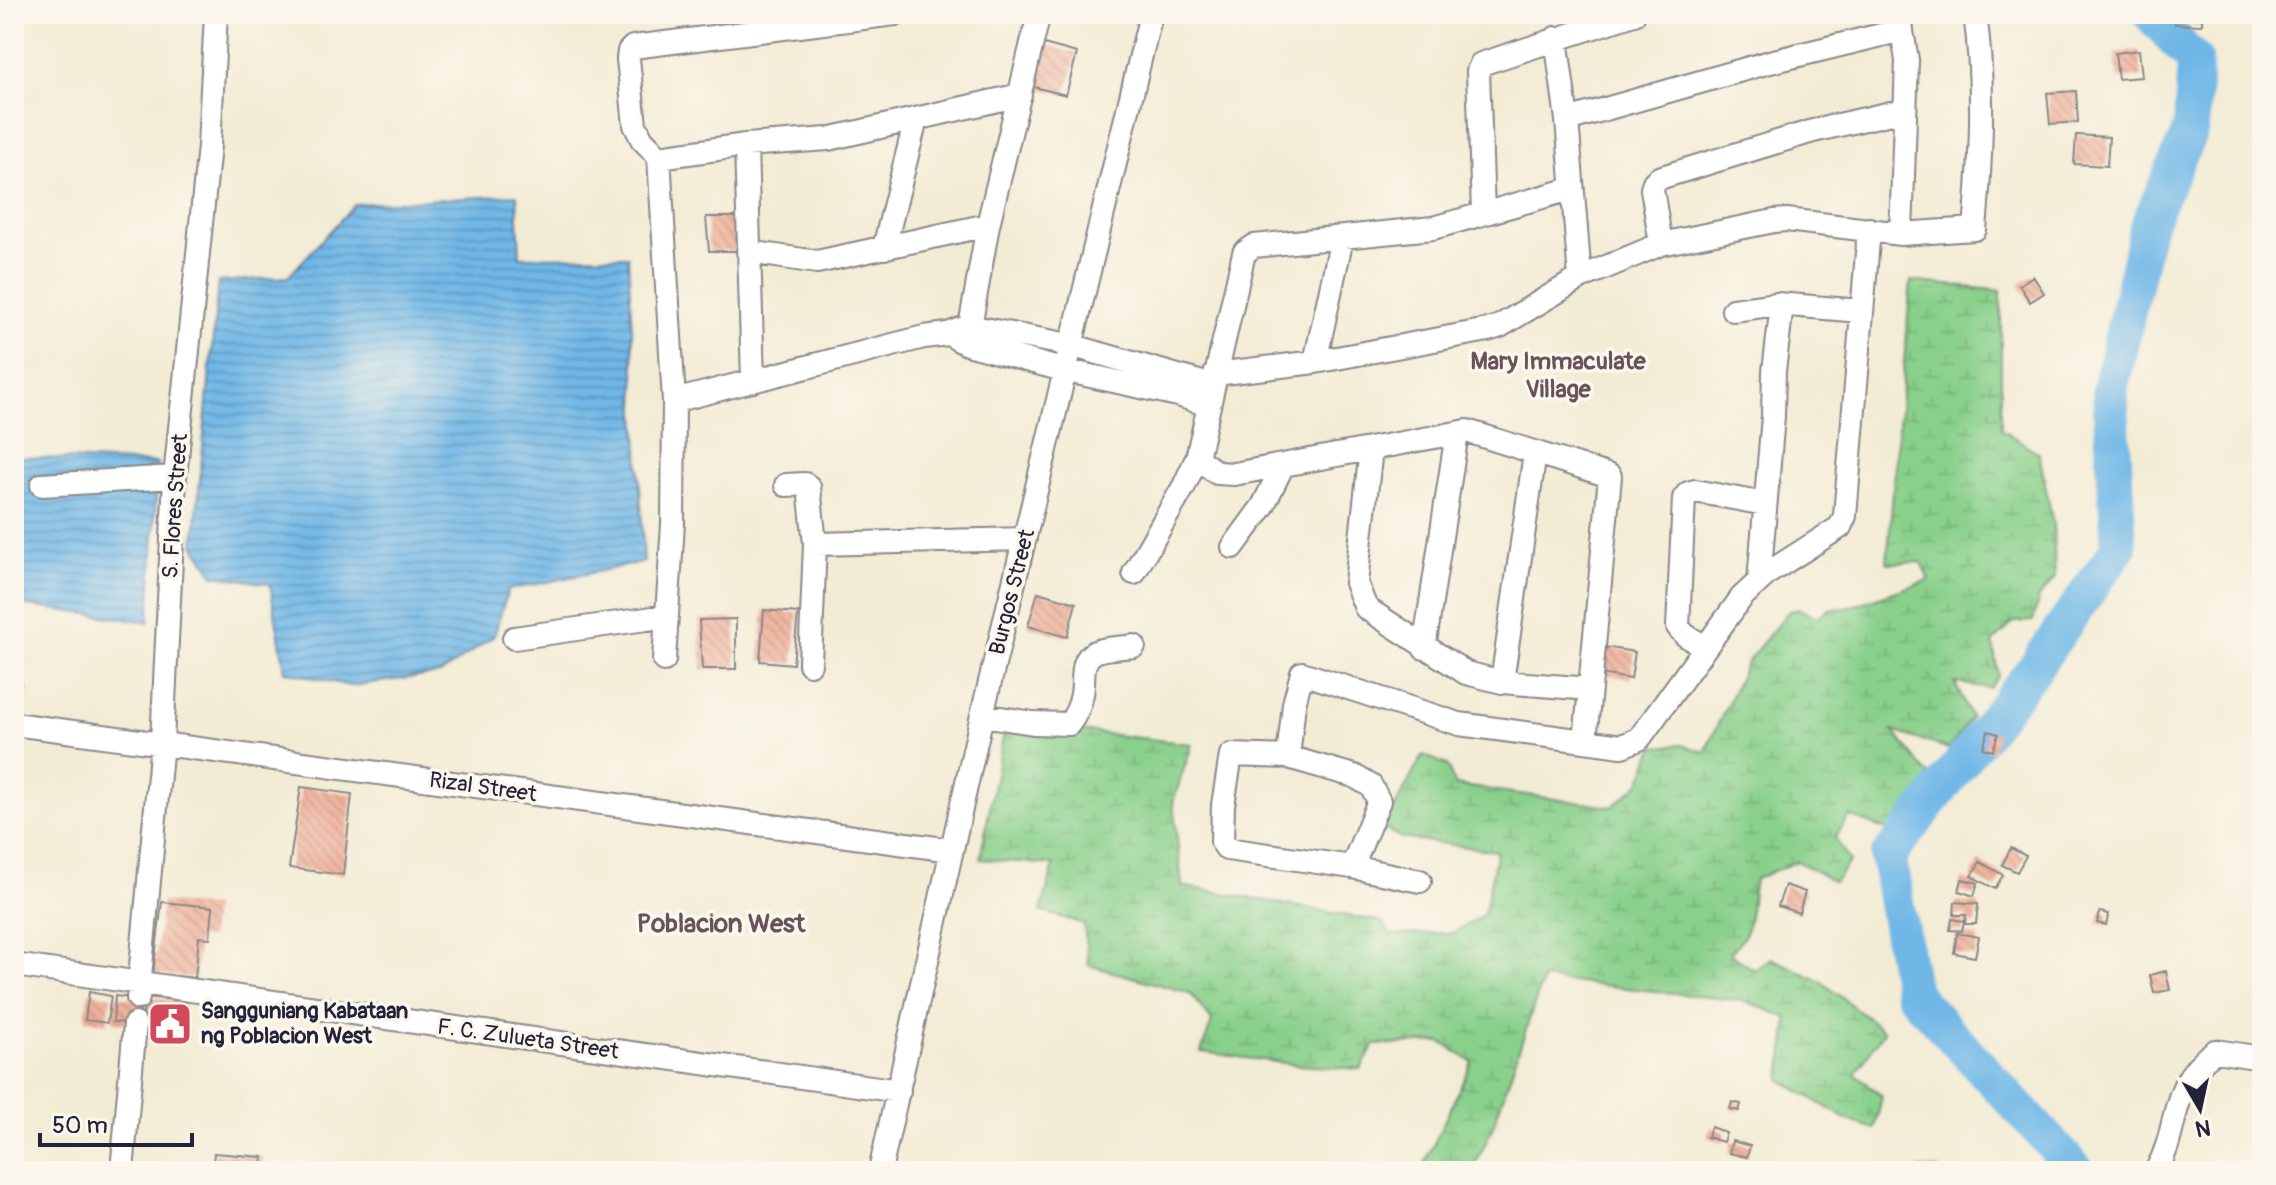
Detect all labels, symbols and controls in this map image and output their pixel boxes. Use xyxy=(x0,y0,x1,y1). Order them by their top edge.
district label: Mary Immaculate Village xyxy=(1471,347,1647,404)
street label: S. Flores Street xyxy=(156,432,194,579)
street label: Burgos Street xyxy=(983,526,1041,658)
street label: Rizal Street xyxy=(428,766,539,808)
district label: Poblacion West xyxy=(637,908,806,940)
place label: Sangguniang Kabataan ng Poblacion West xyxy=(201,997,408,1050)
public building icon: Sangguniang Kabataan ng Poblacion West xyxy=(146,1000,194,1048)
street label: F. C. Zulueta Street xyxy=(436,1012,621,1066)
north arrow xyxy=(2160,1069,2240,1149)
scale bar xyxy=(40,1097,192,1147)
text: 50 m xyxy=(52,1111,108,1140)
text: N xyxy=(2193,1113,2213,1143)

